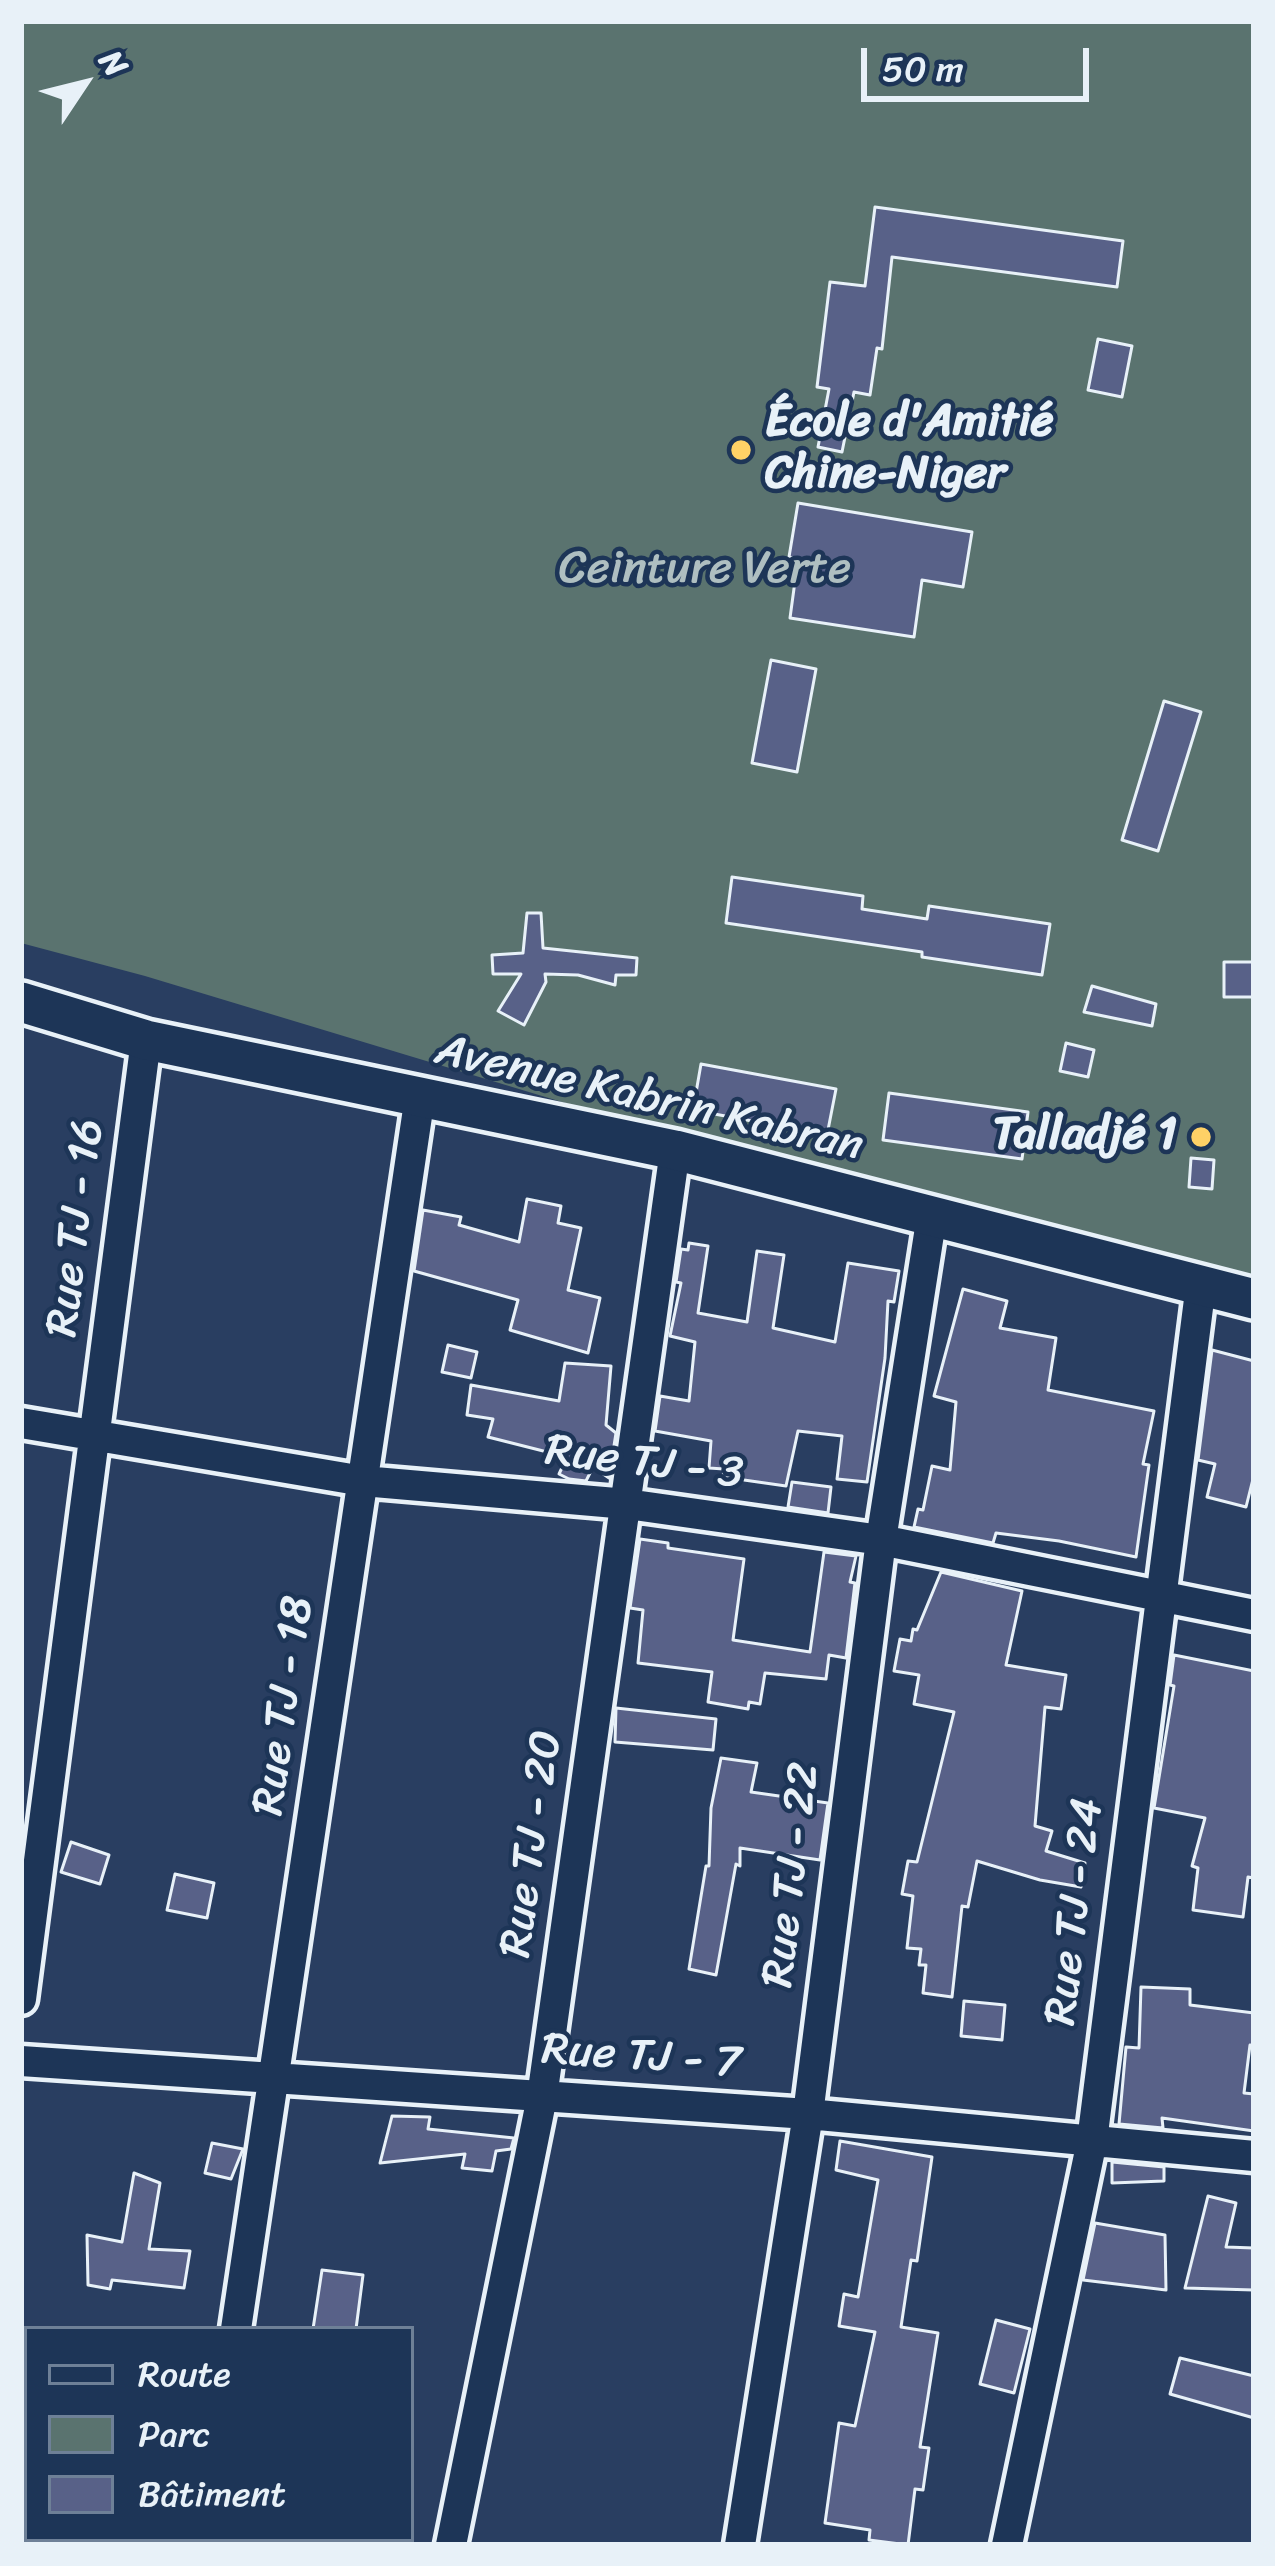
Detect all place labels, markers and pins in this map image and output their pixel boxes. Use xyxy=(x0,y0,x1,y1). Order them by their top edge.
place label: École d'Amitié Chine-Niger xyxy=(765,397,1054,503)
marker: École d'Amitié Chine-Niger xyxy=(728,437,754,463)
place label: Talladjé 1 xyxy=(993,1110,1177,1164)
marker: Talladjé 1 xyxy=(1188,1124,1214,1150)

